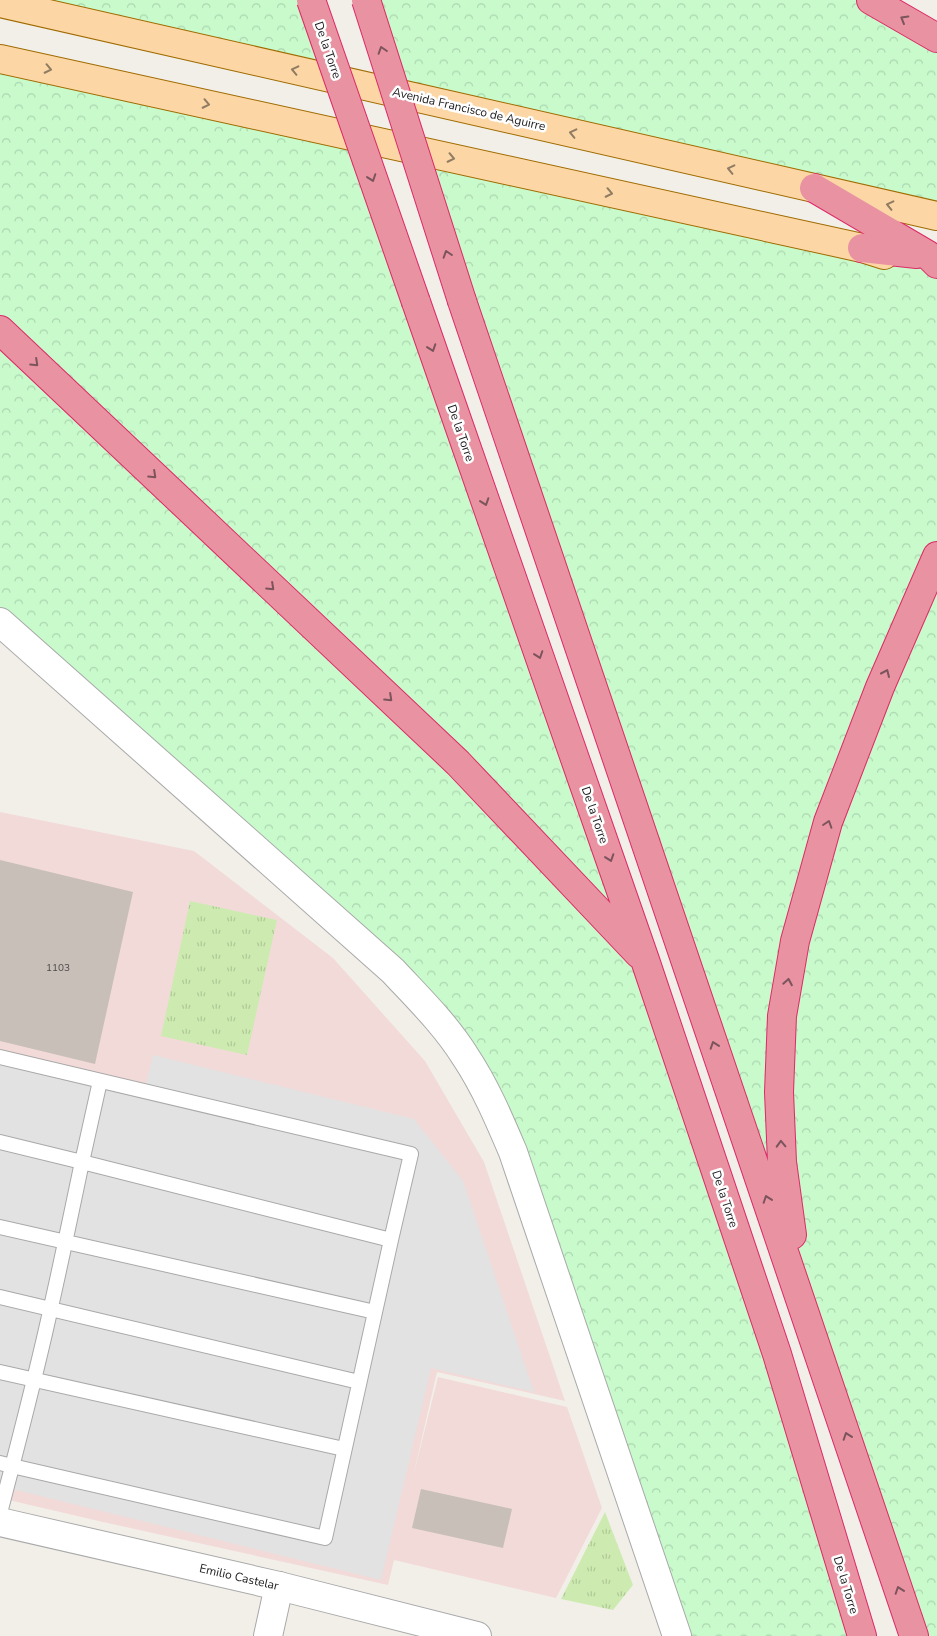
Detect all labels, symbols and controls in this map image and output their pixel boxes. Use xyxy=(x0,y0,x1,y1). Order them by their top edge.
one-way arrow xyxy=(900,16,909,26)
street label: De la Torre xyxy=(311,19,345,81)
one-way arrow xyxy=(378,46,388,54)
one-way arrow xyxy=(43,64,52,74)
one-way arrow xyxy=(290,65,299,76)
street label: Avenida Francisco de Aguirre xyxy=(391,84,547,134)
one-way arrow xyxy=(202,98,211,109)
one-way arrow xyxy=(568,128,577,139)
one-way arrow xyxy=(446,152,455,163)
one-way arrow xyxy=(727,164,736,175)
one-way arrow xyxy=(367,174,377,182)
one-way arrow xyxy=(605,187,614,197)
one-way arrow xyxy=(885,200,894,211)
one-way arrow xyxy=(443,251,453,259)
one-way arrow xyxy=(426,344,436,352)
one-way arrow xyxy=(30,357,39,366)
street label: De la Torre xyxy=(444,402,478,464)
one-way arrow xyxy=(148,469,157,478)
one-way arrow xyxy=(479,497,489,506)
one-way arrow xyxy=(266,581,275,590)
one-way arrow xyxy=(533,650,543,659)
one-way arrow xyxy=(880,669,891,678)
one-way arrow xyxy=(384,692,393,701)
street label: De la Torre xyxy=(578,784,612,846)
one-way arrow xyxy=(822,821,832,829)
one-way arrow xyxy=(604,853,614,862)
house number: 1103 xyxy=(46,961,70,975)
one-way arrow xyxy=(782,977,792,986)
one-way arrow xyxy=(710,1041,720,1050)
one-way arrow xyxy=(776,1139,787,1147)
street label: De la Torre xyxy=(708,1168,742,1230)
one-way arrow xyxy=(762,1195,772,1204)
one-way arrow xyxy=(842,1432,852,1441)
street label: De la Torre xyxy=(830,1554,862,1616)
street label: Emilio Castelar xyxy=(198,1560,281,1594)
one-way arrow xyxy=(894,1586,904,1595)

